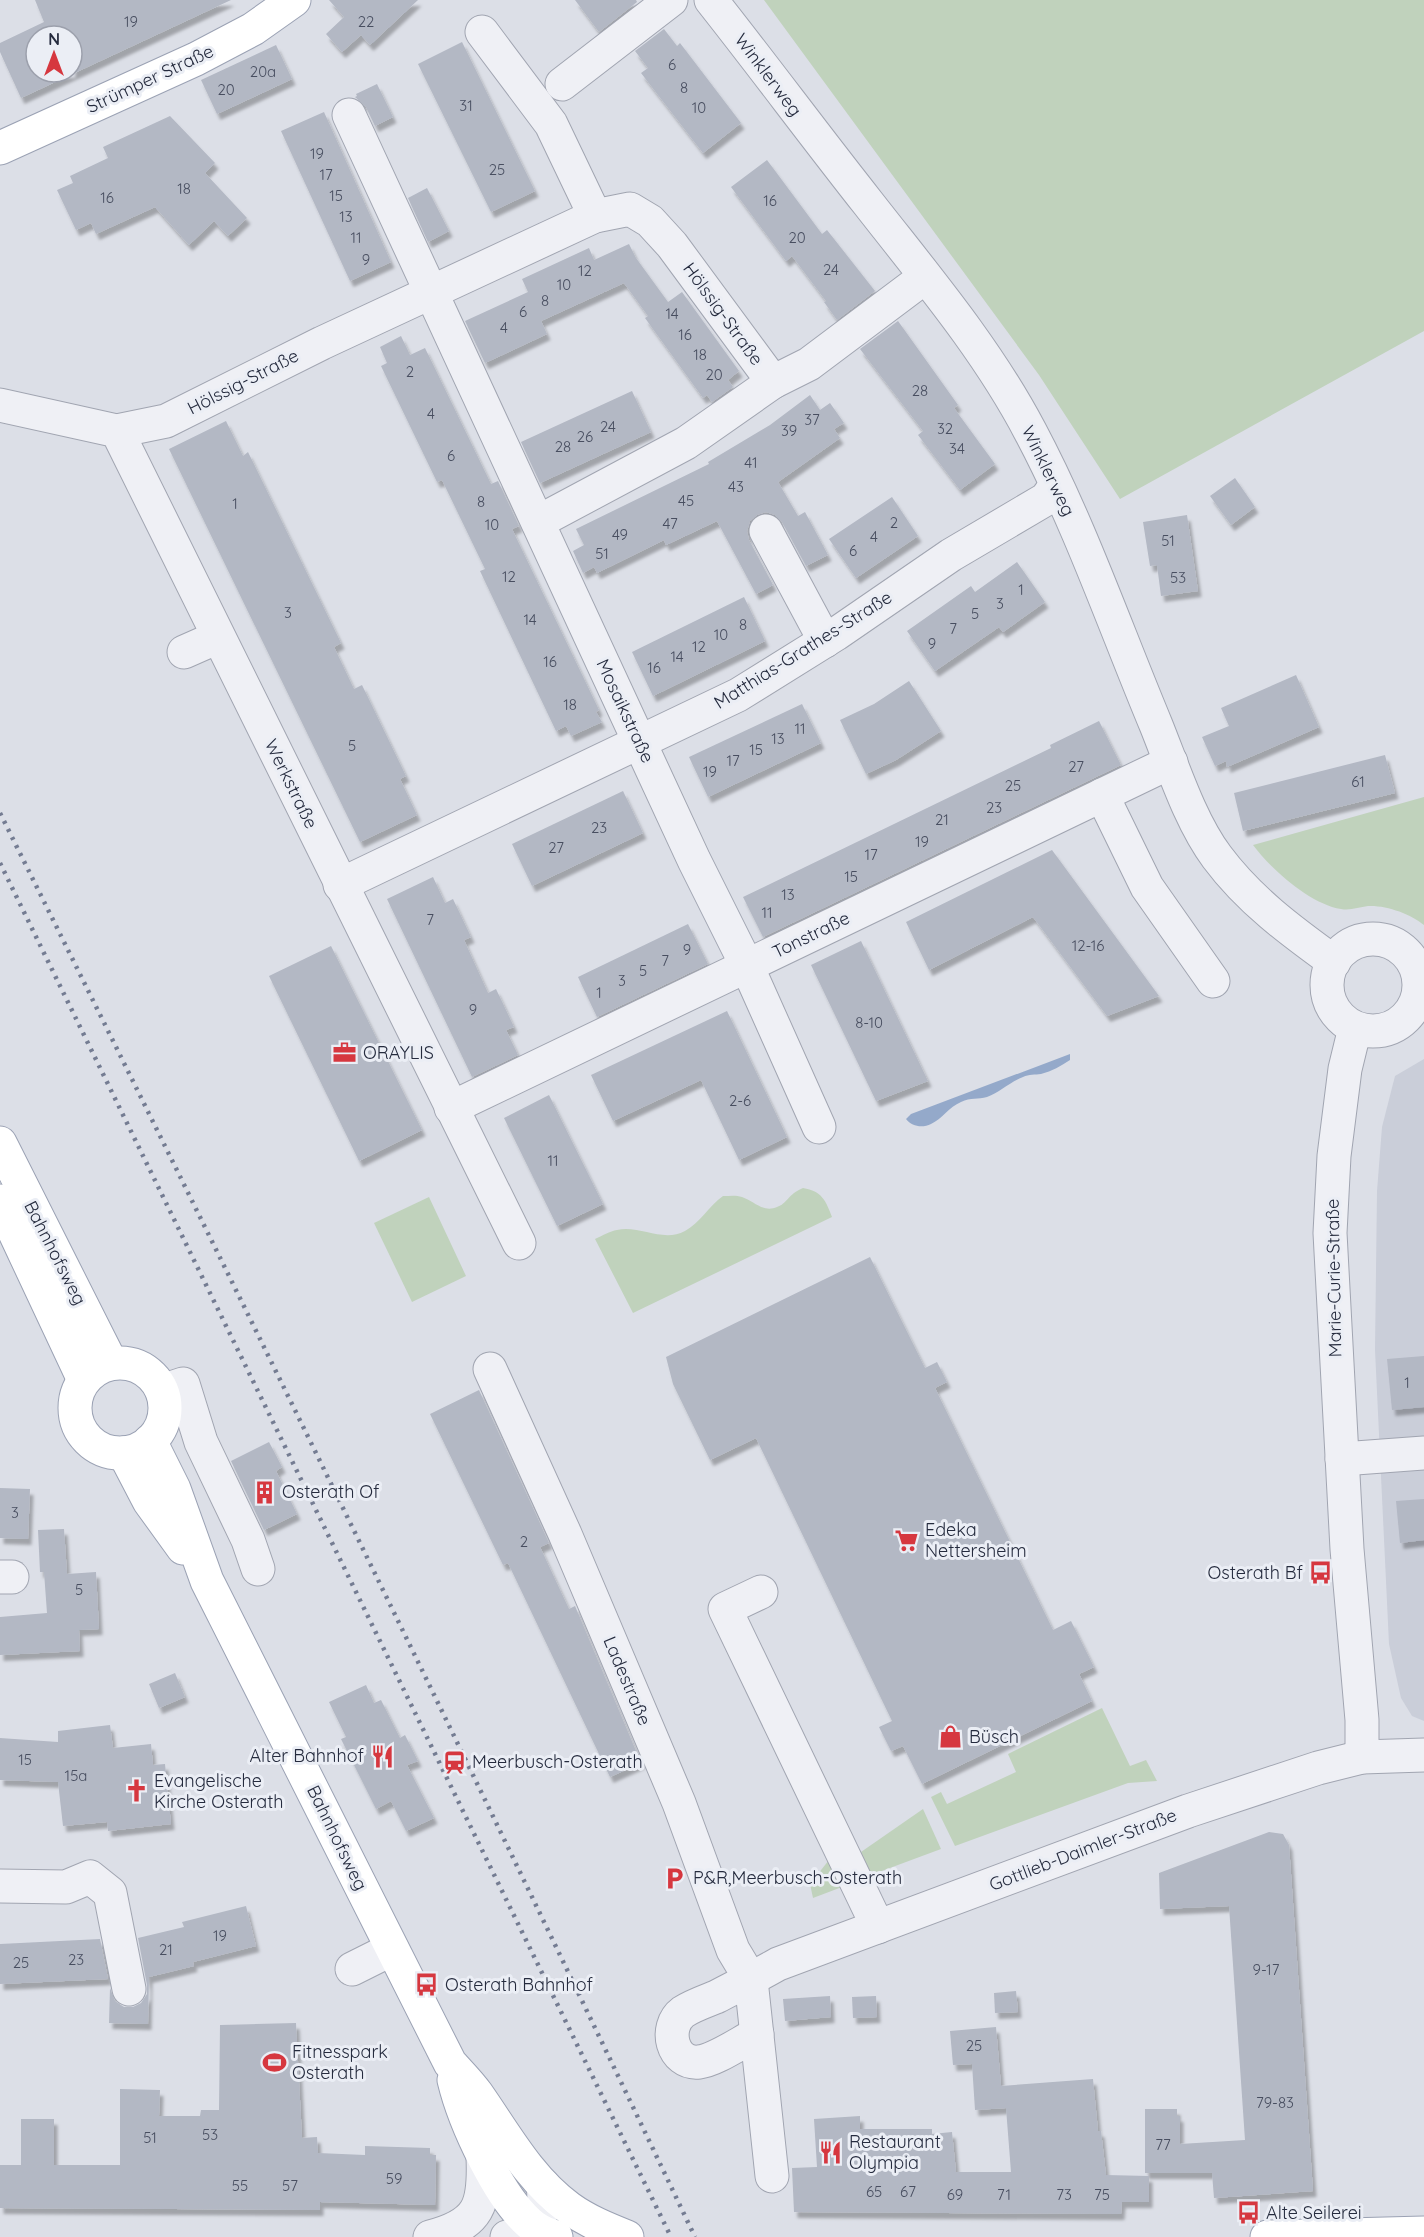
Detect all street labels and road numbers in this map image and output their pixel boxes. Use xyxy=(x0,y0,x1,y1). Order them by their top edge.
street label: Winklerweg xyxy=(730,29,807,121)
street label: Strümper Straße xyxy=(83,39,217,118)
street label: Hölssig-Straße xyxy=(678,258,769,370)
street label: Hölssig-Straße xyxy=(183,344,302,419)
street label: Winklerweg xyxy=(1017,422,1080,520)
street label: Matthias-Grathes-Straße xyxy=(710,585,896,714)
street label: Mosaikstraße xyxy=(591,655,660,766)
street label: Werkstraße xyxy=(260,735,323,832)
street label: Tonstraße xyxy=(768,906,853,963)
street label: Bahnhofsweg xyxy=(19,1197,92,1309)
street label: Marie-Curie-Straße xyxy=(1321,1198,1346,1358)
street label: Ladestraße xyxy=(598,1633,657,1729)
street label: Bahnhofsweg xyxy=(302,1781,373,1894)
street label: Gottlieb-Daimler-Straße xyxy=(986,1803,1180,1896)

